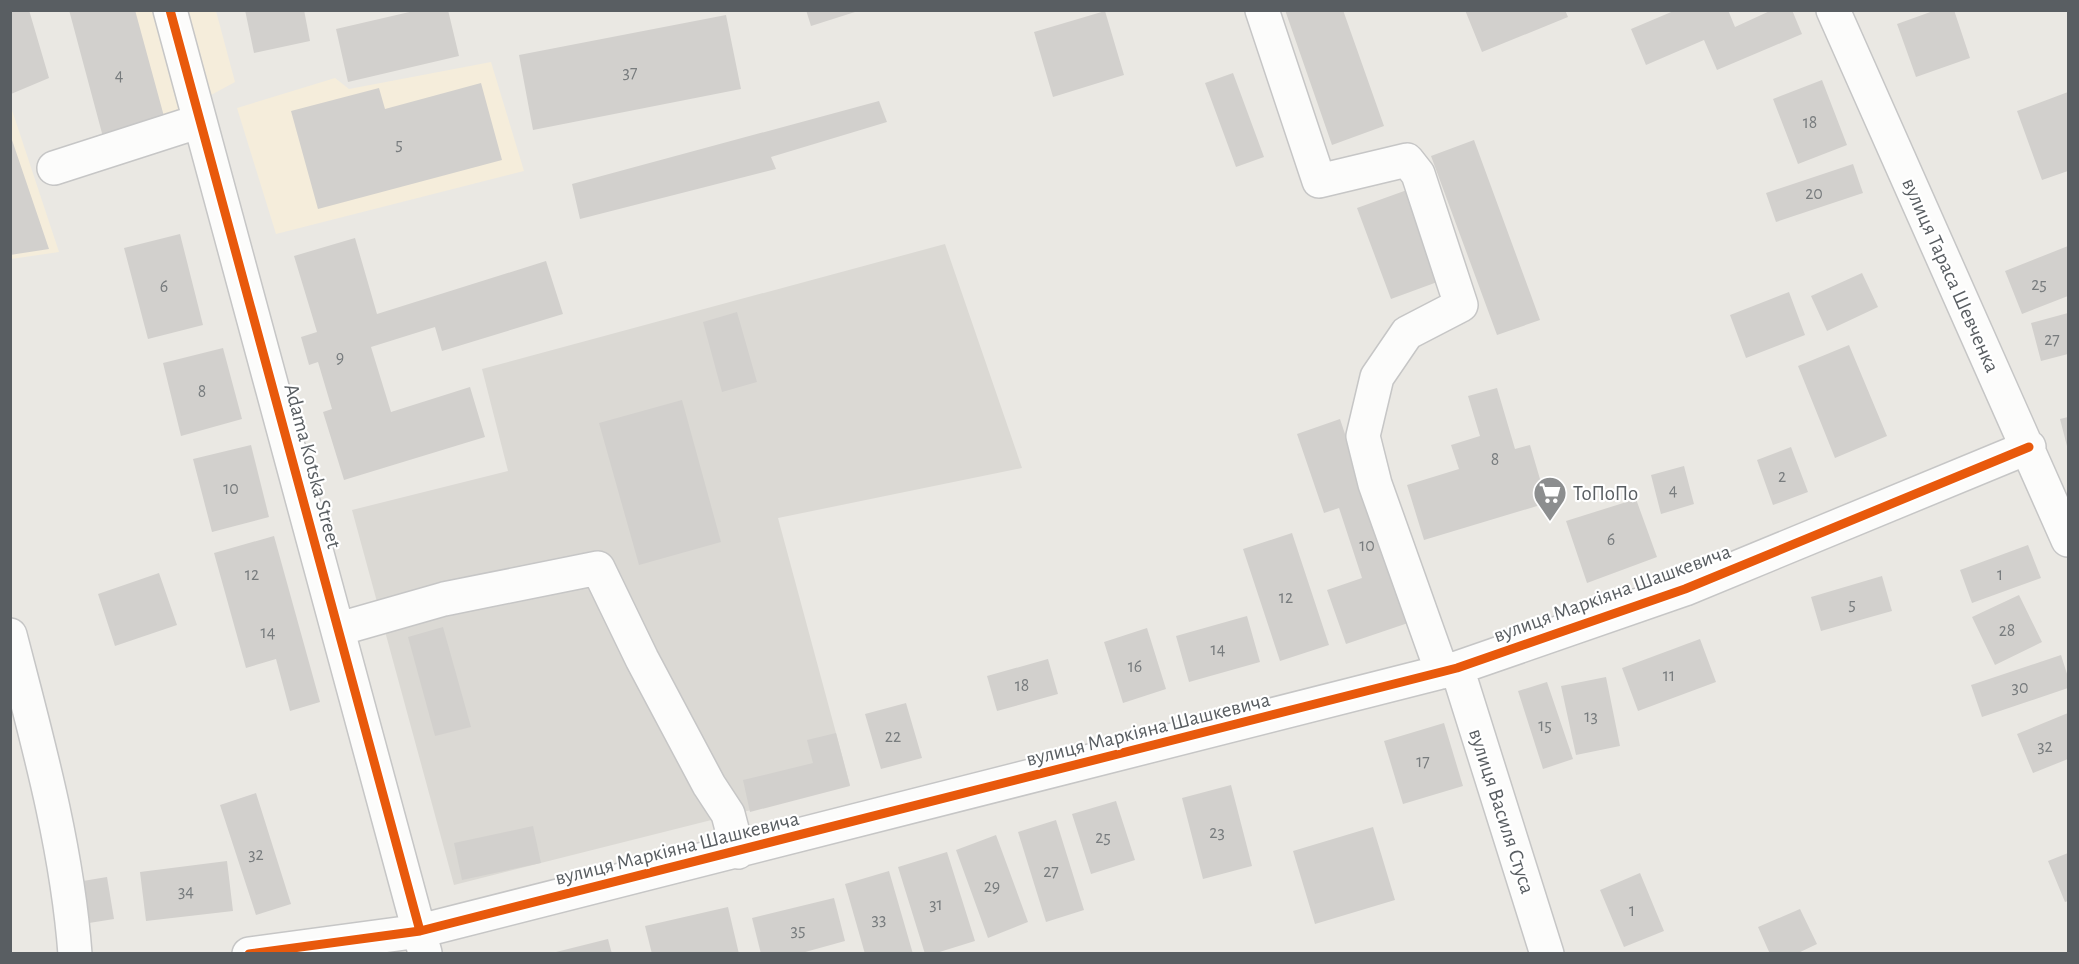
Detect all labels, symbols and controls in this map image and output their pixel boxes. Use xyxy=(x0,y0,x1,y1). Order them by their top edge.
house number: 37 xyxy=(623,64,637,82)
house number: 4 xyxy=(115,67,124,85)
house number: 18 xyxy=(1803,114,1817,132)
house number: 5 xyxy=(395,136,403,154)
street label: вулиця Тараса Шевченка xyxy=(1898,175,2003,376)
house number: 20 xyxy=(1805,185,1823,203)
house number: 25 xyxy=(2031,276,2047,294)
house number: 6 xyxy=(160,278,168,296)
house number: 27 xyxy=(2044,331,2060,349)
house number: 9 xyxy=(336,349,344,367)
street label: Adama Kotska Street xyxy=(280,381,345,551)
house number: 8 xyxy=(198,383,206,401)
house number: 8 xyxy=(1491,451,1499,469)
house number: 2 xyxy=(1778,468,1786,486)
supermarket icon: ТоПоПо xyxy=(1532,475,1568,522)
house number: 10 xyxy=(223,480,239,498)
house number: 4 xyxy=(1669,482,1678,500)
place label: ТоПоПо xyxy=(1573,483,1638,504)
house number: 6 xyxy=(1607,531,1615,549)
house number: 10 xyxy=(1359,537,1375,555)
street label: вулиця Маркіяна Шашкевича xyxy=(1491,541,1734,646)
house number: 12 xyxy=(245,566,259,584)
house number: 1 xyxy=(1997,566,2003,584)
house number: 12 xyxy=(1279,589,1293,607)
house number: 5 xyxy=(1848,596,1856,614)
house number: 28 xyxy=(1999,622,2015,640)
house number: 14 xyxy=(261,624,276,642)
house number: 14 xyxy=(1211,641,1226,659)
house number: 16 xyxy=(1128,658,1142,676)
house number: 11 xyxy=(1663,667,1675,685)
house number: 18 xyxy=(1015,677,1029,695)
house number: 30 xyxy=(2012,679,2028,697)
street label: вулиця Маркіяна Шашкевича xyxy=(1024,689,1273,770)
house number: 13 xyxy=(1584,708,1598,726)
house number: 15 xyxy=(1538,717,1552,735)
street label: вулиця Василя Стуса xyxy=(1465,726,1538,897)
house number: 22 xyxy=(885,728,901,746)
house number: 32 xyxy=(2037,738,2053,756)
house number: 17 xyxy=(1416,753,1430,771)
street label: вулиця Маркіяна Шашкевича xyxy=(553,808,802,889)
house number: 23 xyxy=(1209,824,1225,842)
house number: 25 xyxy=(1095,829,1111,847)
house number: 32 xyxy=(248,846,264,864)
house number: 27 xyxy=(1043,863,1059,881)
house number: 29 xyxy=(984,878,1000,896)
house number: 34 xyxy=(178,883,194,901)
house number: 31 xyxy=(929,896,943,914)
house number: 1 xyxy=(1629,902,1635,920)
house number: 33 xyxy=(872,911,886,929)
house number: 35 xyxy=(791,922,805,940)

